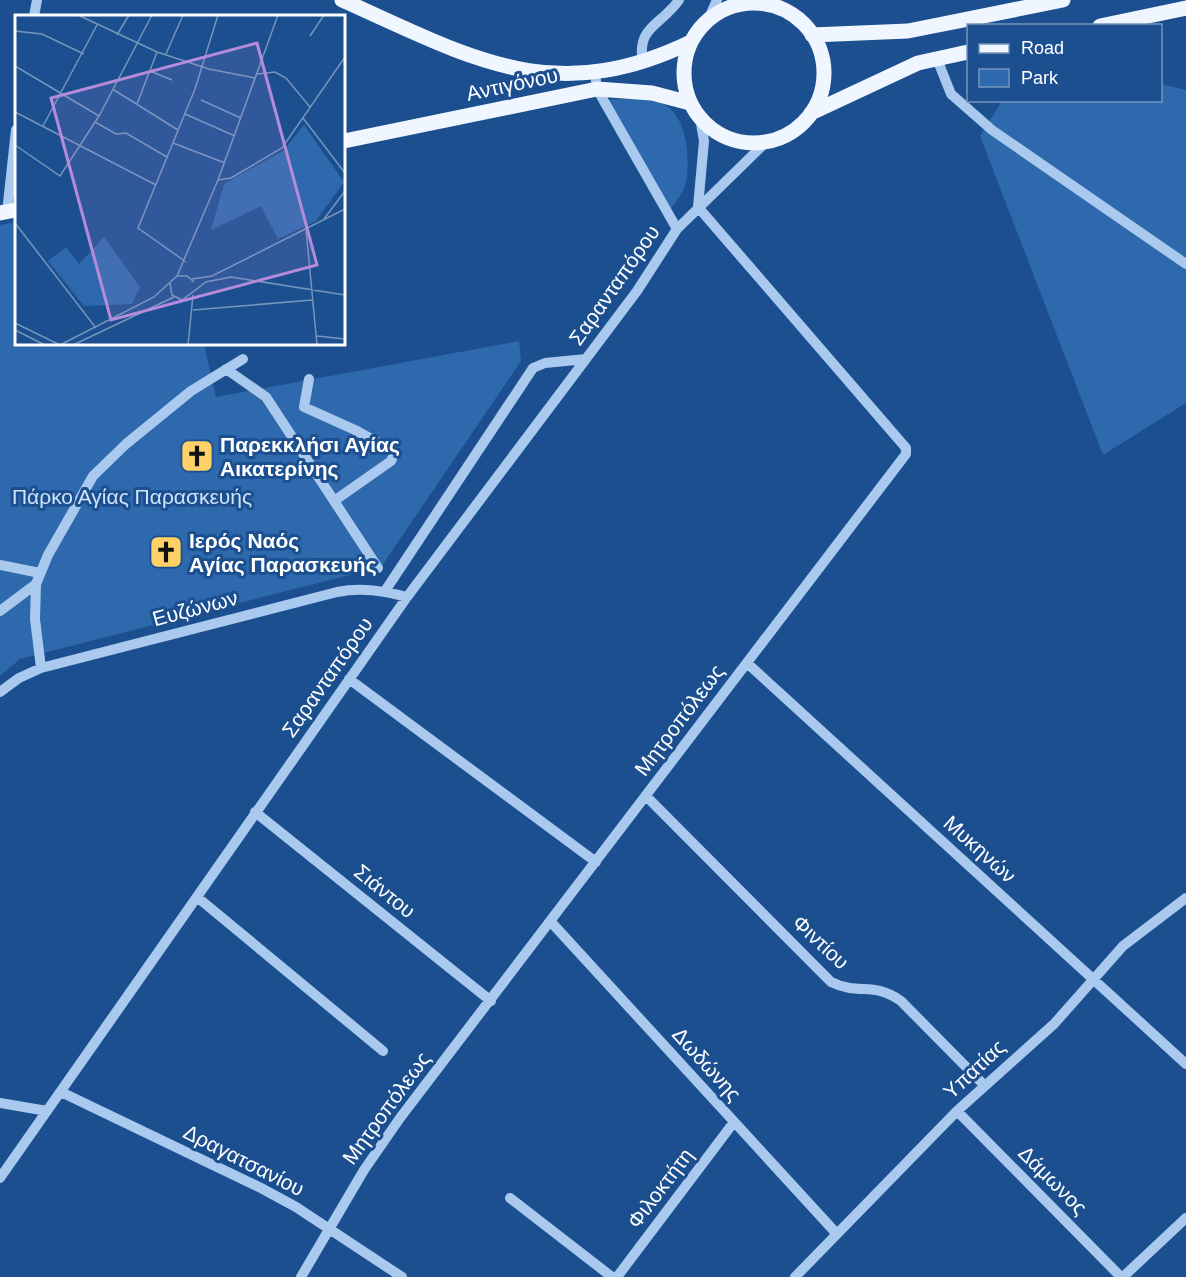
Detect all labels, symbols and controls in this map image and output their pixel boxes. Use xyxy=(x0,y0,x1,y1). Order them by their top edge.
inset map xyxy=(15,15,345,345)
legend xyxy=(967,24,1162,102)
text: Road xyxy=(1021,38,1064,58)
street label: Αντιγόνου xyxy=(464,63,560,105)
text: Park xyxy=(1021,68,1059,88)
street label: Σαρανταπόρου xyxy=(564,221,664,349)
place label: Παρεκκλήσι Αγίας Αικατερίνης xyxy=(220,433,400,481)
church icon: Παρεκκλήσι Αγίας Αικατερίνης xyxy=(179,438,215,474)
park label: Πάρκο Αγίας Παρασκευής xyxy=(12,485,252,508)
place label: Ιερός Ναός Αγίας Παρασκευής xyxy=(189,529,377,577)
church icon: Ιερός Ναός Αγίας Παρασκευής xyxy=(148,534,184,570)
street label: Ευζώνων xyxy=(150,586,240,630)
street label: Σαρανταπόρου xyxy=(277,613,377,741)
street label: Μητροπόλεως xyxy=(630,660,728,780)
street label: Μυκηνών xyxy=(939,811,1021,887)
street label: Σιάντου xyxy=(350,860,420,922)
street label: Φιντίου xyxy=(788,910,854,974)
street label: Δωδώνης xyxy=(668,1023,746,1105)
street label: Υπατίας xyxy=(939,1035,1009,1103)
street label: Μητροπόλεως xyxy=(338,1047,434,1169)
street label: Δραγατσανίου xyxy=(180,1120,308,1200)
street label: Δάμωνος xyxy=(1014,1141,1092,1219)
street label: Φιλοκτήτη xyxy=(623,1144,697,1232)

